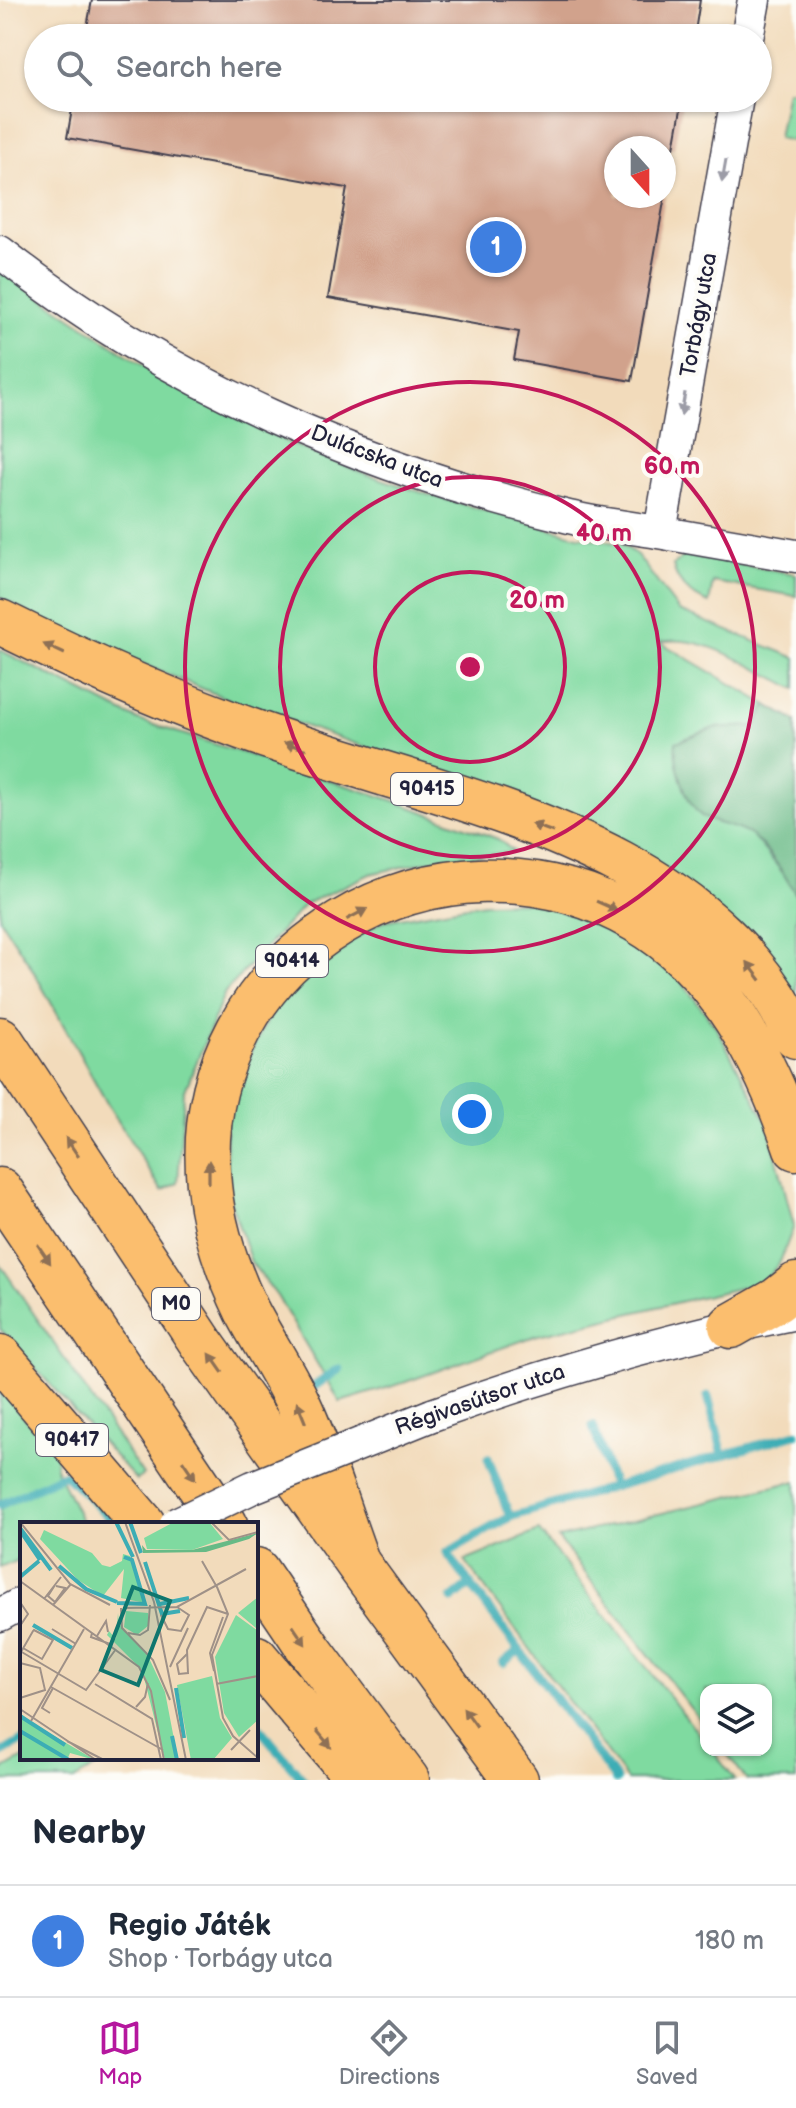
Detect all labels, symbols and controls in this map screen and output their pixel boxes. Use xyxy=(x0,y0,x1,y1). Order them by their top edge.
search box xyxy=(24,24,772,112)
icon: search xyxy=(52,46,96,90)
text: Search here xyxy=(116,50,282,86)
north arrow xyxy=(604,136,676,208)
one-way arrow xyxy=(718,159,730,184)
pin: 1 xyxy=(470,217,522,277)
street label: Torbágy utca xyxy=(675,251,723,379)
one-way arrow xyxy=(676,392,688,417)
street label: Dulácska utca xyxy=(307,419,447,495)
text: 60 m xyxy=(644,452,700,481)
text: 40 m xyxy=(576,519,632,548)
text: 20 m xyxy=(509,586,565,615)
one-way arrow xyxy=(42,642,66,656)
centre of rings xyxy=(456,653,484,681)
one-way arrow xyxy=(283,739,307,752)
road number: 90415 xyxy=(391,773,463,805)
one-way arrow xyxy=(530,821,554,833)
one-way arrow xyxy=(595,900,619,913)
one-way arrow xyxy=(346,907,368,921)
road number: 90414 xyxy=(256,945,328,977)
one-way arrow xyxy=(747,960,763,981)
your location xyxy=(452,1094,492,1134)
one-way arrow xyxy=(64,1136,79,1157)
one-way arrow xyxy=(203,1159,215,1184)
one-way arrow xyxy=(36,1244,51,1265)
road number: M0 xyxy=(152,1288,200,1320)
one-way arrow xyxy=(209,1353,224,1374)
street label: Régivasútsor utca xyxy=(391,1358,569,1442)
one-way arrow xyxy=(294,1400,307,1424)
road number: 90417 xyxy=(36,1424,108,1456)
one-way arrow xyxy=(181,1459,196,1480)
inset map xyxy=(20,1522,258,1760)
one-way arrow xyxy=(292,1624,307,1645)
map controls xyxy=(700,1684,772,1756)
button: layers xyxy=(700,1684,772,1756)
one-way arrow xyxy=(462,1706,478,1728)
one-way arrow xyxy=(315,1729,332,1749)
text: Nearby xyxy=(32,1812,146,1853)
text: Regio Játék xyxy=(108,1908,271,1944)
text: 1 xyxy=(53,1926,63,1957)
text: 180 m xyxy=(695,1926,764,1957)
text: Shop · Torbágy utca xyxy=(108,1944,333,1975)
tab: Map xyxy=(98,2016,142,2091)
tab: Directions xyxy=(339,2016,440,2091)
tab: Saved xyxy=(636,2016,698,2091)

